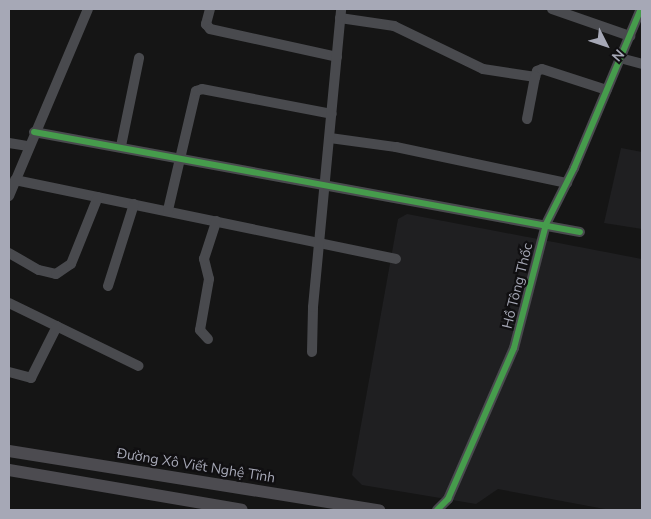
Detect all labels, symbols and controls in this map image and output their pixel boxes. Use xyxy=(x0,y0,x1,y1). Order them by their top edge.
north arrow xyxy=(581,20,631,70)
text: N xyxy=(607,45,628,65)
street label: Hồ Tông Thốc xyxy=(499,241,537,331)
street label: Đường Xô Viết Nghệ Tĩnh xyxy=(116,445,276,487)

